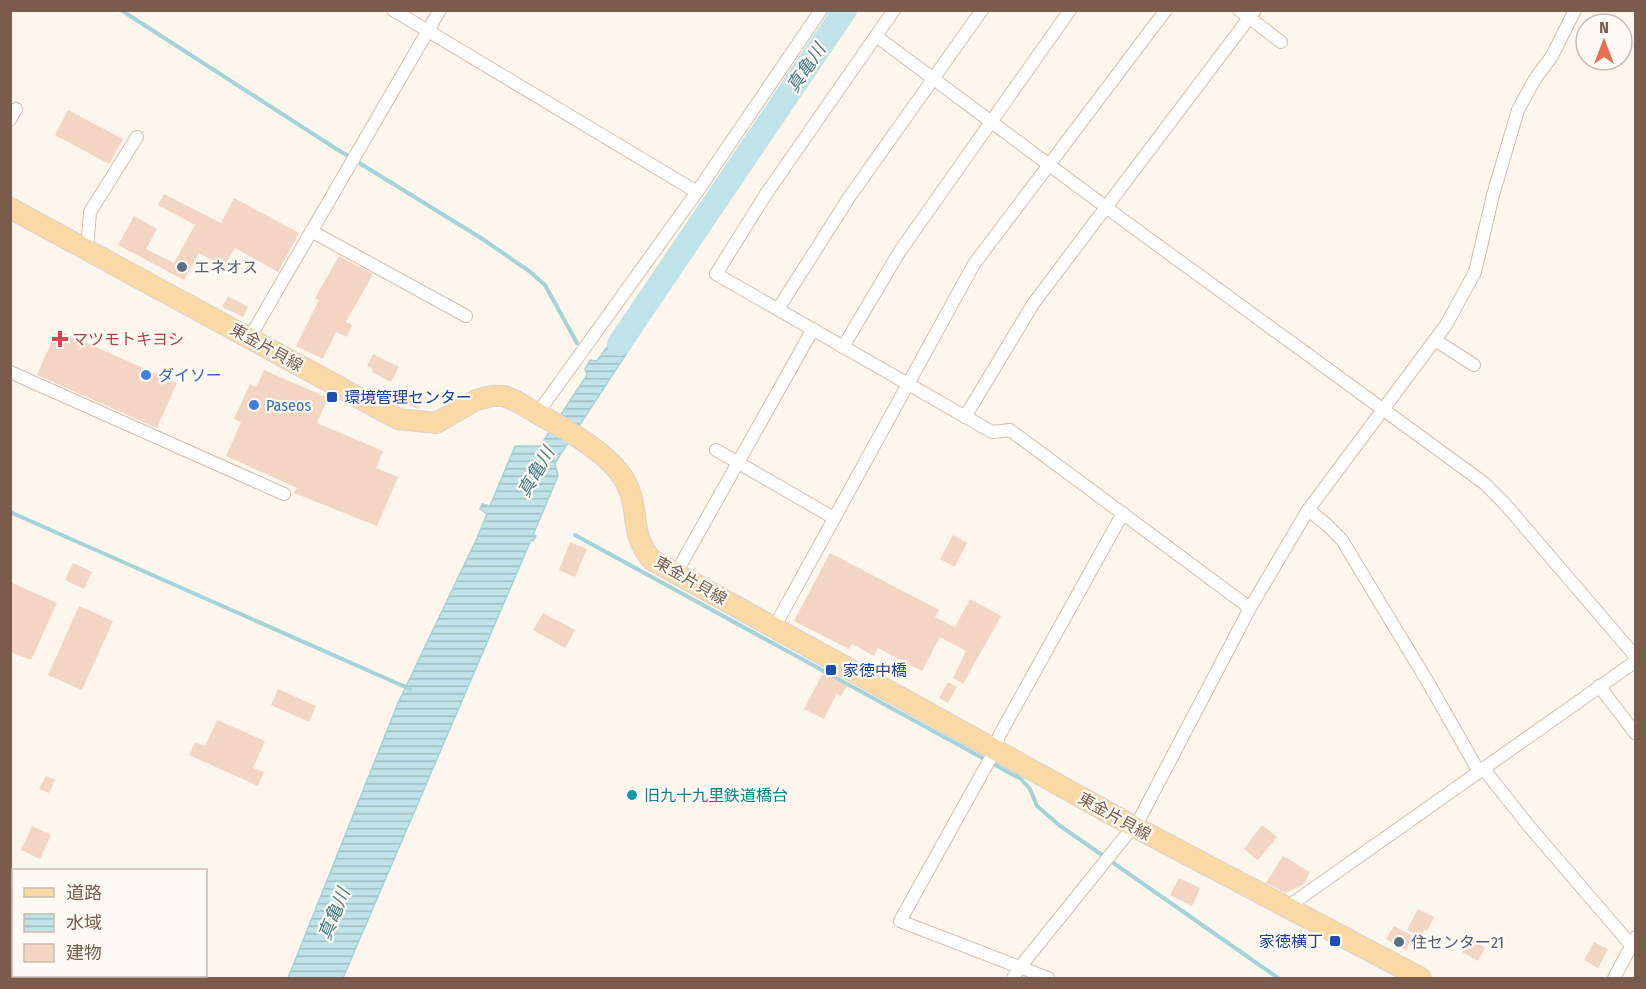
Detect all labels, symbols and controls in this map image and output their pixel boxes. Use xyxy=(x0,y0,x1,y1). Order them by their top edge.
north arrow xyxy=(1574,12,1634,72)
text: N xyxy=(1599,18,1609,37)
water label: 真亀川 xyxy=(782,38,831,97)
place label: エネオス xyxy=(194,258,258,277)
marker: エネオス xyxy=(175,260,189,274)
street label: 東金片貝線 xyxy=(227,320,306,375)
place label: マツモトキヨシ xyxy=(72,330,184,349)
marker: マツモトキヨシ xyxy=(53,332,67,346)
place label: ダイソー xyxy=(158,366,222,385)
marker: ダイソー xyxy=(139,368,153,382)
place label: 環境管理センター xyxy=(344,388,472,407)
marker: 環境管理センター xyxy=(325,390,339,404)
place label: Paseos xyxy=(266,396,311,415)
marker: Paseos xyxy=(247,398,261,412)
water label: 真亀川 xyxy=(513,441,560,501)
street label: 東金片貝線 xyxy=(651,552,730,609)
place label: 家徳中橋 xyxy=(843,661,907,680)
marker: 家徳中橋 xyxy=(824,663,838,677)
place label: 旧九十九里鉄道橋台 xyxy=(644,786,788,805)
marker: 旧九十九里鉄道橋台 xyxy=(625,788,639,802)
street label: 東金片貝線 xyxy=(1075,789,1154,844)
legend xyxy=(12,869,207,977)
text: 道路 xyxy=(66,882,102,904)
water label: 真亀川 xyxy=(314,883,355,943)
text: 水域 xyxy=(66,912,102,934)
place label: 家徳横丁 xyxy=(1259,932,1323,951)
place label: 住センター21 xyxy=(1411,933,1504,952)
marker: 家徳横丁 xyxy=(1328,934,1342,948)
marker: 住センター21 xyxy=(1392,935,1406,949)
text: 建物 xyxy=(66,942,102,964)

